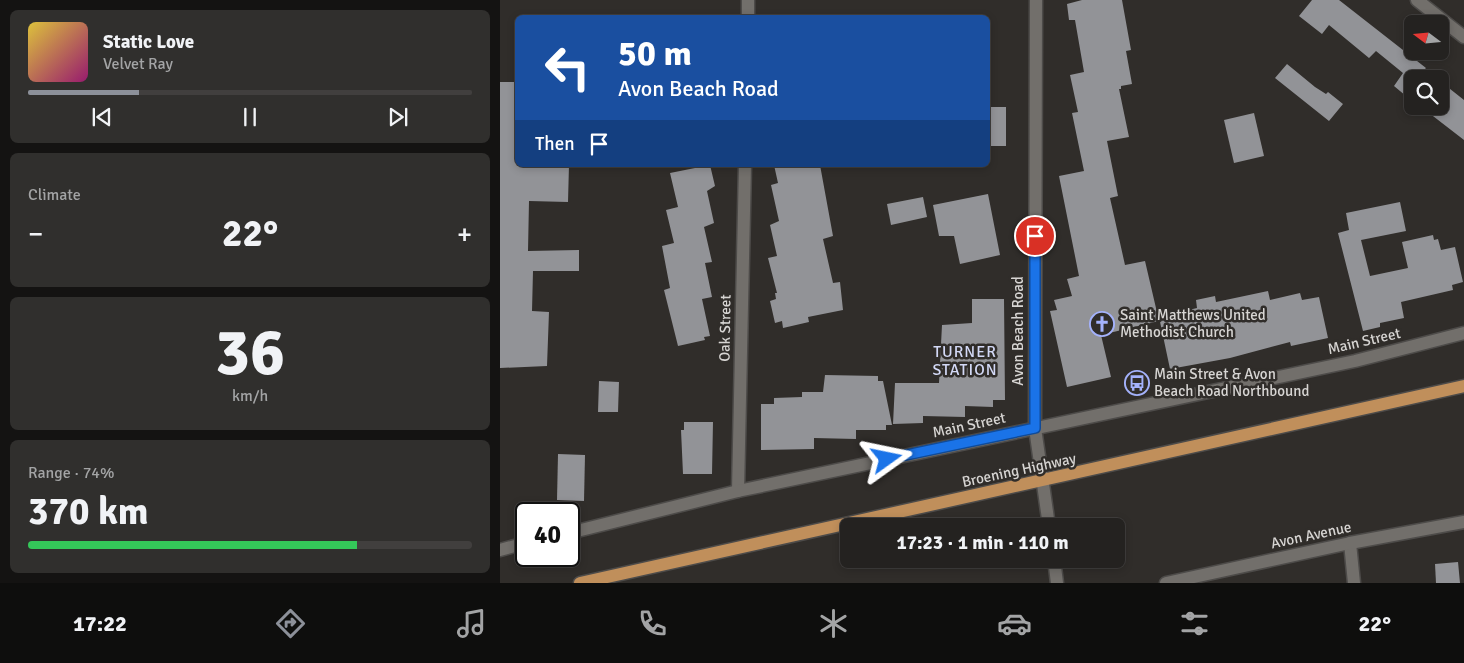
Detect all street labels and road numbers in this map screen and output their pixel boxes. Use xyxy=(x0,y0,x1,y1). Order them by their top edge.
street label: Avon Beach Road xyxy=(1009,276,1027,386)
street label: Oak Street xyxy=(715,294,735,362)
street label: Main Street xyxy=(1326,324,1402,358)
street label: Main Street xyxy=(931,408,1007,442)
street label: Broening Highway xyxy=(960,449,1078,491)
street label: Avon Avenue xyxy=(1269,518,1353,552)

